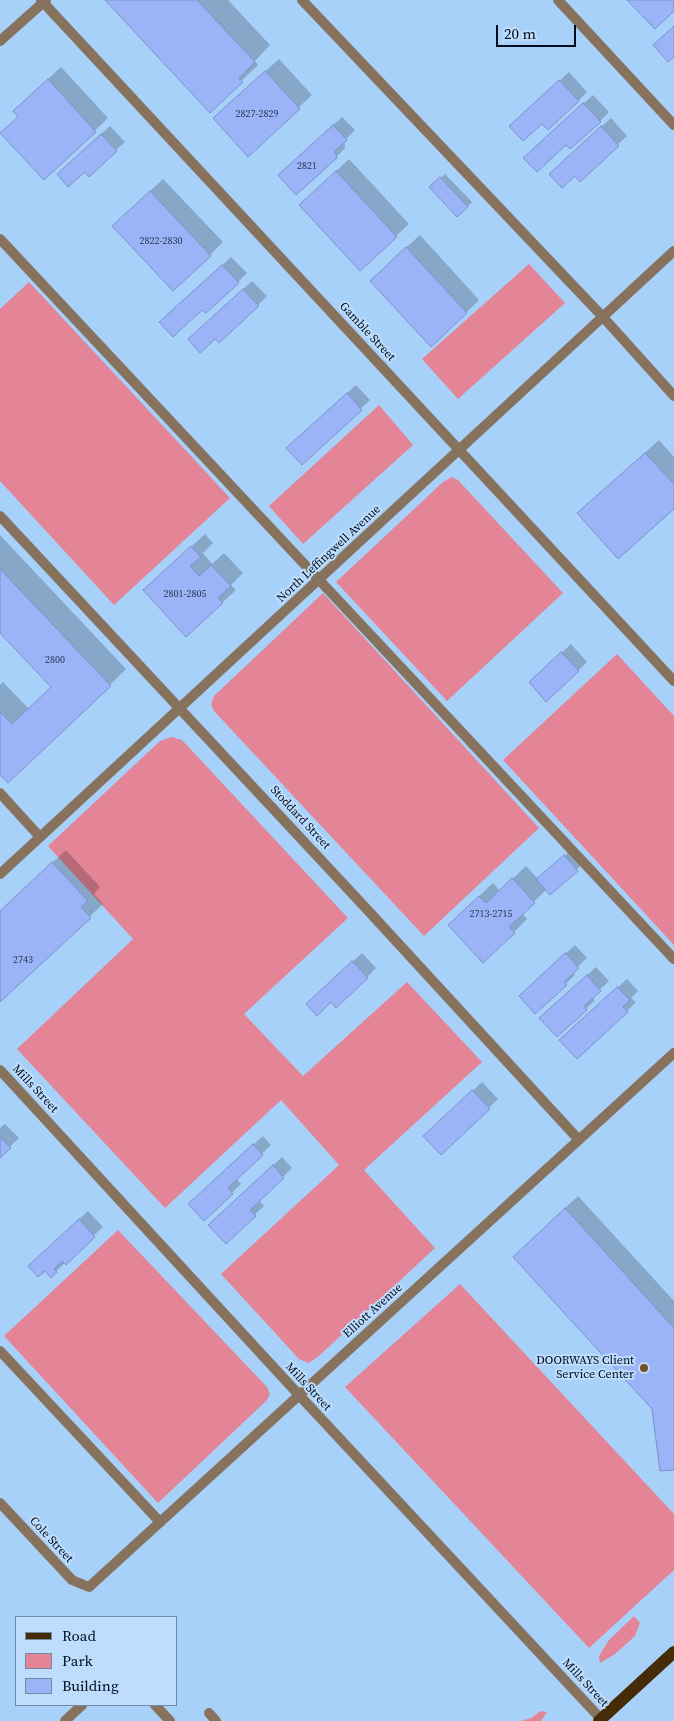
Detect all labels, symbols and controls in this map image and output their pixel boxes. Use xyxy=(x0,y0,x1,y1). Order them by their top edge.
scale bar xyxy=(499,15,579,47)
text: 20 m xyxy=(504,23,536,44)
house number: 2827-2829 xyxy=(235,108,279,120)
house number: 2821 xyxy=(297,160,317,172)
house number: 2822-2830 xyxy=(139,235,183,247)
street label: Gamble Street xyxy=(336,300,398,364)
street label: North Leffingwell Avenue xyxy=(274,502,384,606)
house number: 2801-2805 xyxy=(163,588,207,600)
house number: 2800 xyxy=(45,654,65,666)
street label: Stoddard Street xyxy=(267,783,333,853)
house number: 2713-2715 xyxy=(469,908,513,920)
house number: 2743 xyxy=(13,954,33,966)
street label: Mills Street xyxy=(9,1062,61,1116)
street label: Elliott Avenue xyxy=(340,1281,406,1341)
place label: DOORWAYS Client Service Center xyxy=(536,1354,634,1382)
street label: Mills Street xyxy=(282,1360,334,1414)
marker: DOORWAYS Client Service Center xyxy=(638,1362,650,1374)
street label: Cole Street xyxy=(26,1514,76,1566)
legend xyxy=(15,1616,178,1706)
text: Road xyxy=(62,1625,96,1646)
text: Park xyxy=(62,1650,93,1671)
street label: Mills Street xyxy=(559,1656,611,1710)
text: Building xyxy=(62,1675,119,1696)

